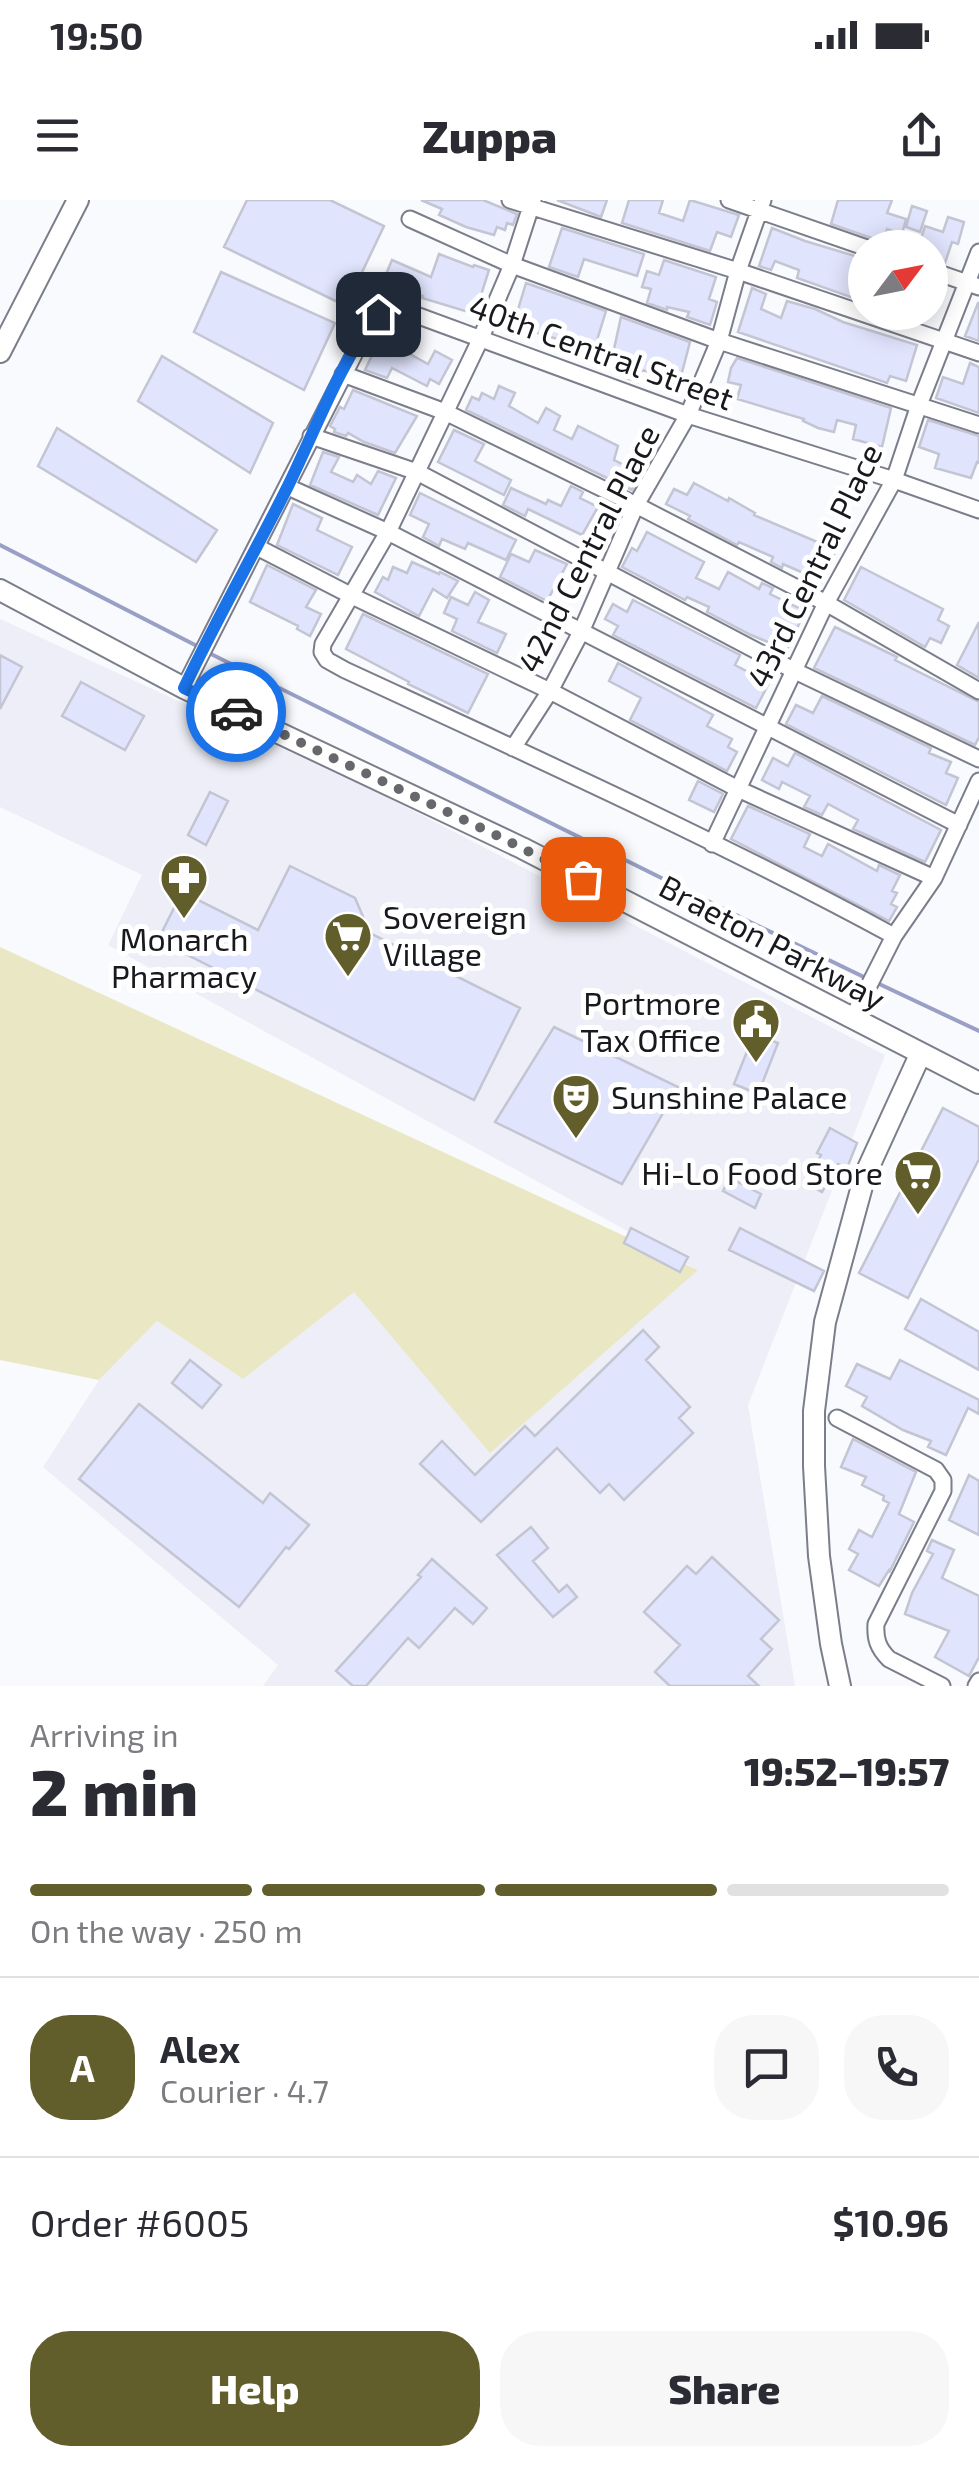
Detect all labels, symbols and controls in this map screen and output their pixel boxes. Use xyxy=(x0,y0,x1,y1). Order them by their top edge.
text: 19:50 xyxy=(50,12,144,58)
icon: menu xyxy=(30,108,85,163)
text: Zuppa xyxy=(422,108,557,162)
icon: share xyxy=(894,108,949,163)
north arrow xyxy=(848,230,948,330)
map controls xyxy=(848,230,948,330)
pin xyxy=(336,272,421,357)
street label: 40th Central Street xyxy=(464,286,739,417)
icon: home xyxy=(351,287,406,342)
street label: 42nd Central Place xyxy=(508,418,666,678)
street label: 43rd Central Place xyxy=(738,437,889,693)
courier xyxy=(186,662,286,762)
icon: car xyxy=(209,685,264,740)
pin xyxy=(541,837,626,922)
pharmacy icon: Monarch Pharmacy xyxy=(158,852,210,920)
icon: bag xyxy=(556,852,611,907)
street label: Braeton Parkway xyxy=(654,866,892,1017)
place label: Sovereign Village xyxy=(383,897,527,972)
supermarket icon: Sovereign Village xyxy=(322,910,374,978)
place label: Monarch Pharmacy xyxy=(111,919,257,994)
place label: Portmore Tax Office xyxy=(580,983,721,1058)
public building icon: Portmore Tax Office xyxy=(730,996,782,1064)
theatre icon: Sunshine Palace xyxy=(550,1072,602,1140)
place label: Sunshine Palace xyxy=(611,1077,847,1115)
supermarket icon: Hi-Lo Food Store xyxy=(892,1148,944,1216)
place label: Hi-Lo Food Store xyxy=(641,1153,883,1191)
text: Arriving in xyxy=(30,1715,179,1753)
text: 19:52–19:57 xyxy=(744,1748,949,1794)
text: 2 min xyxy=(30,1751,198,1829)
text: On the way · 250 m xyxy=(30,1911,302,1949)
button: chat xyxy=(714,2015,819,2120)
button: phone xyxy=(844,2015,949,2120)
text: Alex xyxy=(160,2025,240,2071)
text: A xyxy=(70,2044,95,2090)
text: Courier · 4.7 xyxy=(160,2071,329,2109)
text: Order #6005 xyxy=(30,2199,249,2245)
text: $10.96 xyxy=(832,2199,949,2245)
button: Help xyxy=(30,2331,480,2446)
button: Share xyxy=(500,2331,949,2446)

